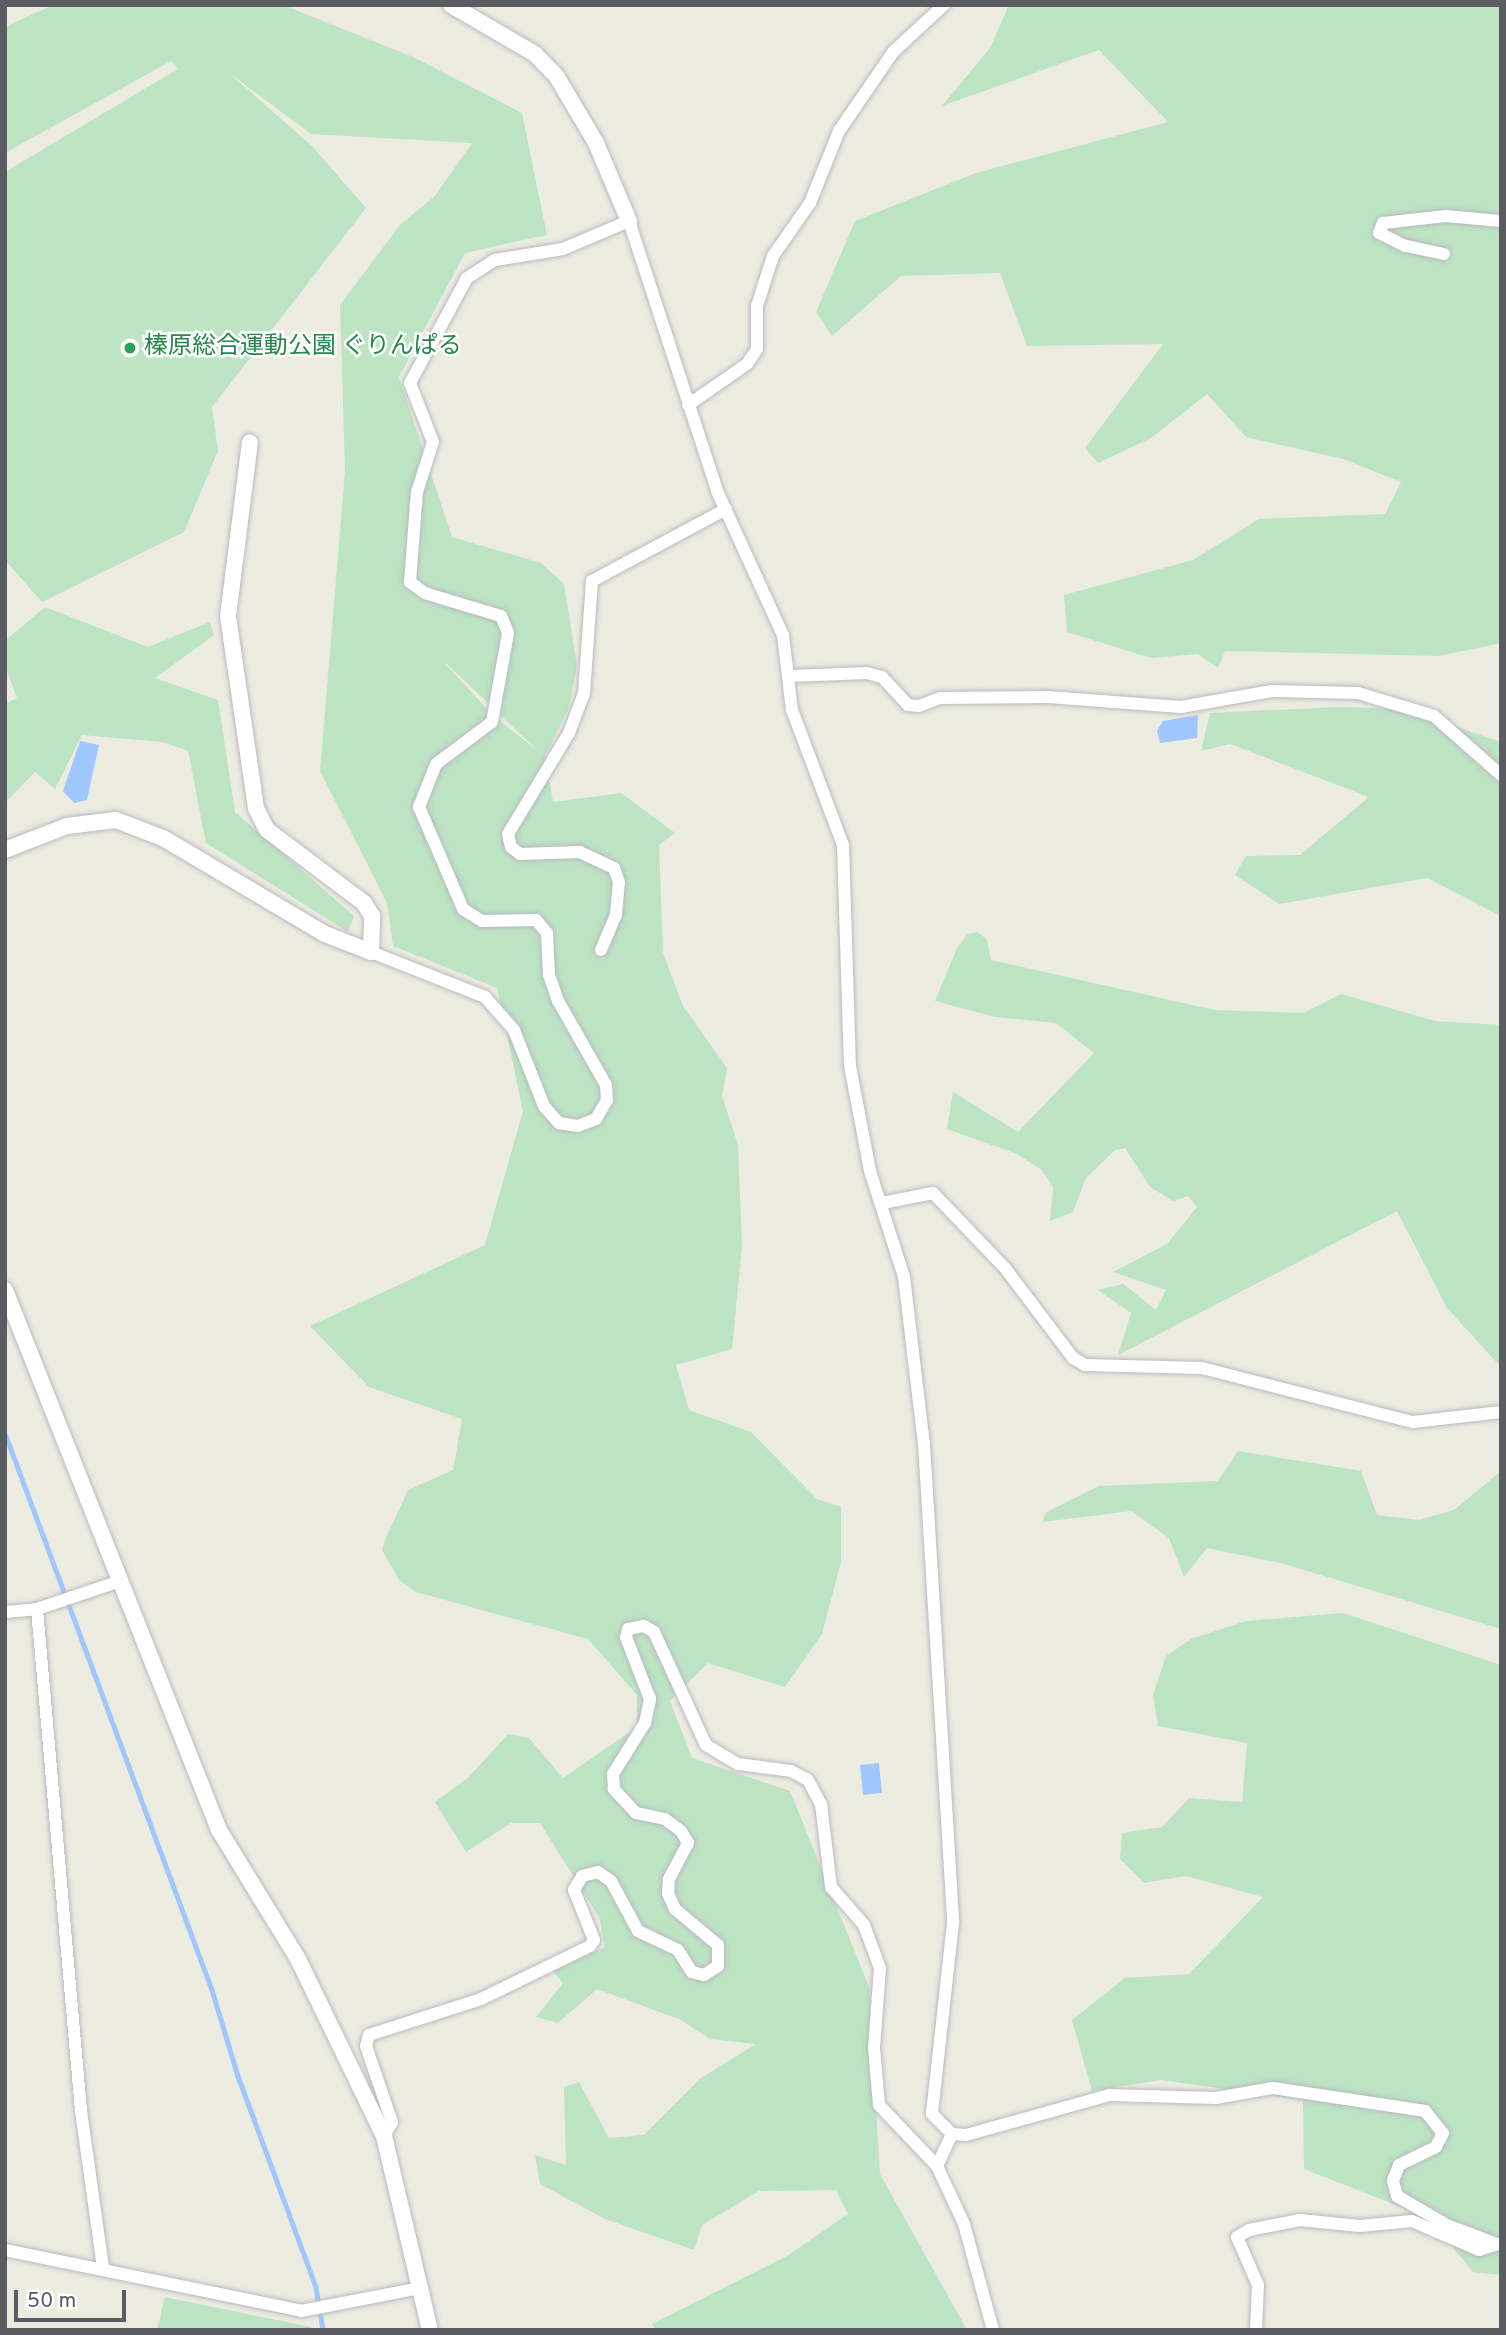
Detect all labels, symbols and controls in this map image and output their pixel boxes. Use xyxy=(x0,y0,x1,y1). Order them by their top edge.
place label: 榛原総合運動公園 ぐりんぱる xyxy=(144,334,462,362)
marker: 榛原総合運動公園 ぐりんぱる xyxy=(122,340,138,356)
scale bar xyxy=(18,2276,130,2320)
text: 50 m xyxy=(27,2288,76,2315)

